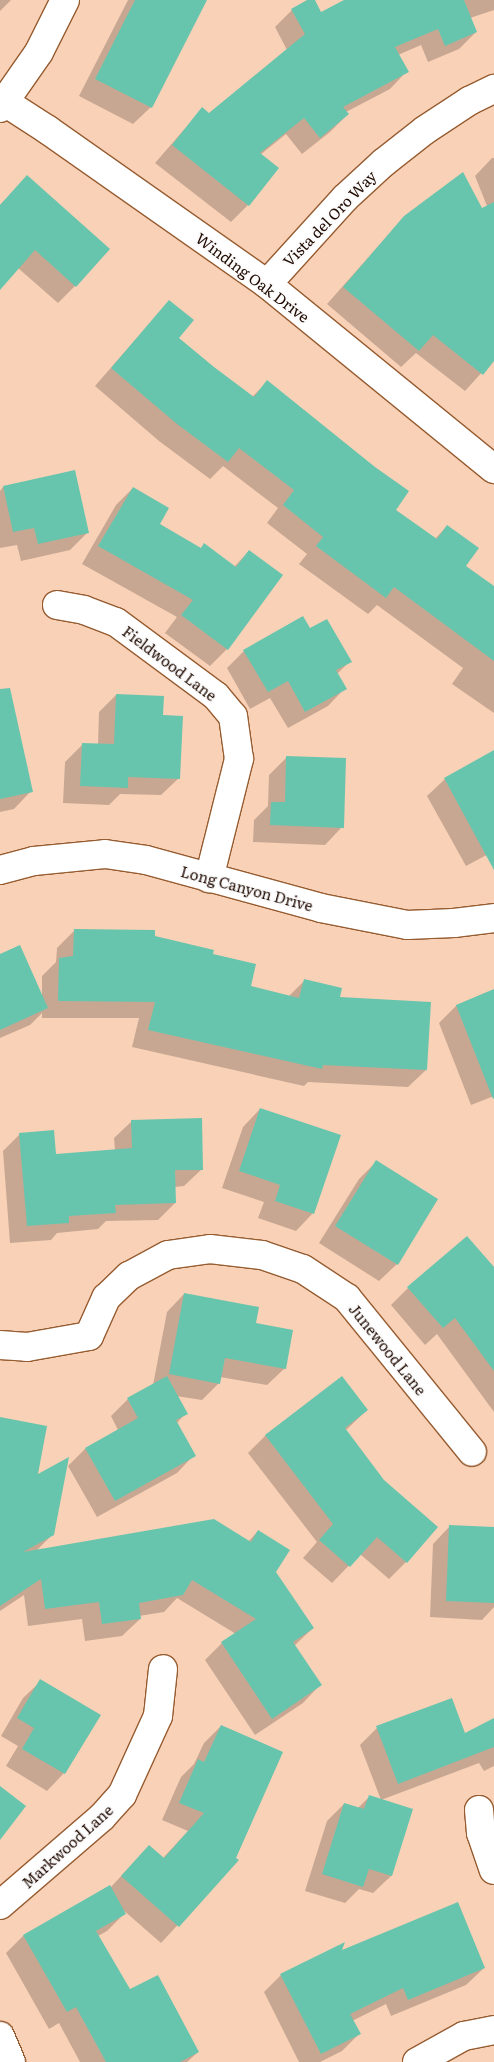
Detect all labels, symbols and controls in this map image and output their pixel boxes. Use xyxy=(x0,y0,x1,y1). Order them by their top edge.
street label: Vista del Oro Way xyxy=(279,166,379,270)
street label: Winding Oak Drive xyxy=(193,228,313,326)
street label: Fieldwood Lane xyxy=(119,622,221,704)
street label: Long Canyon Drive xyxy=(179,862,315,914)
street label: Junewood Lane xyxy=(346,1300,430,1398)
street label: Markwood Lane xyxy=(18,1801,116,1891)

